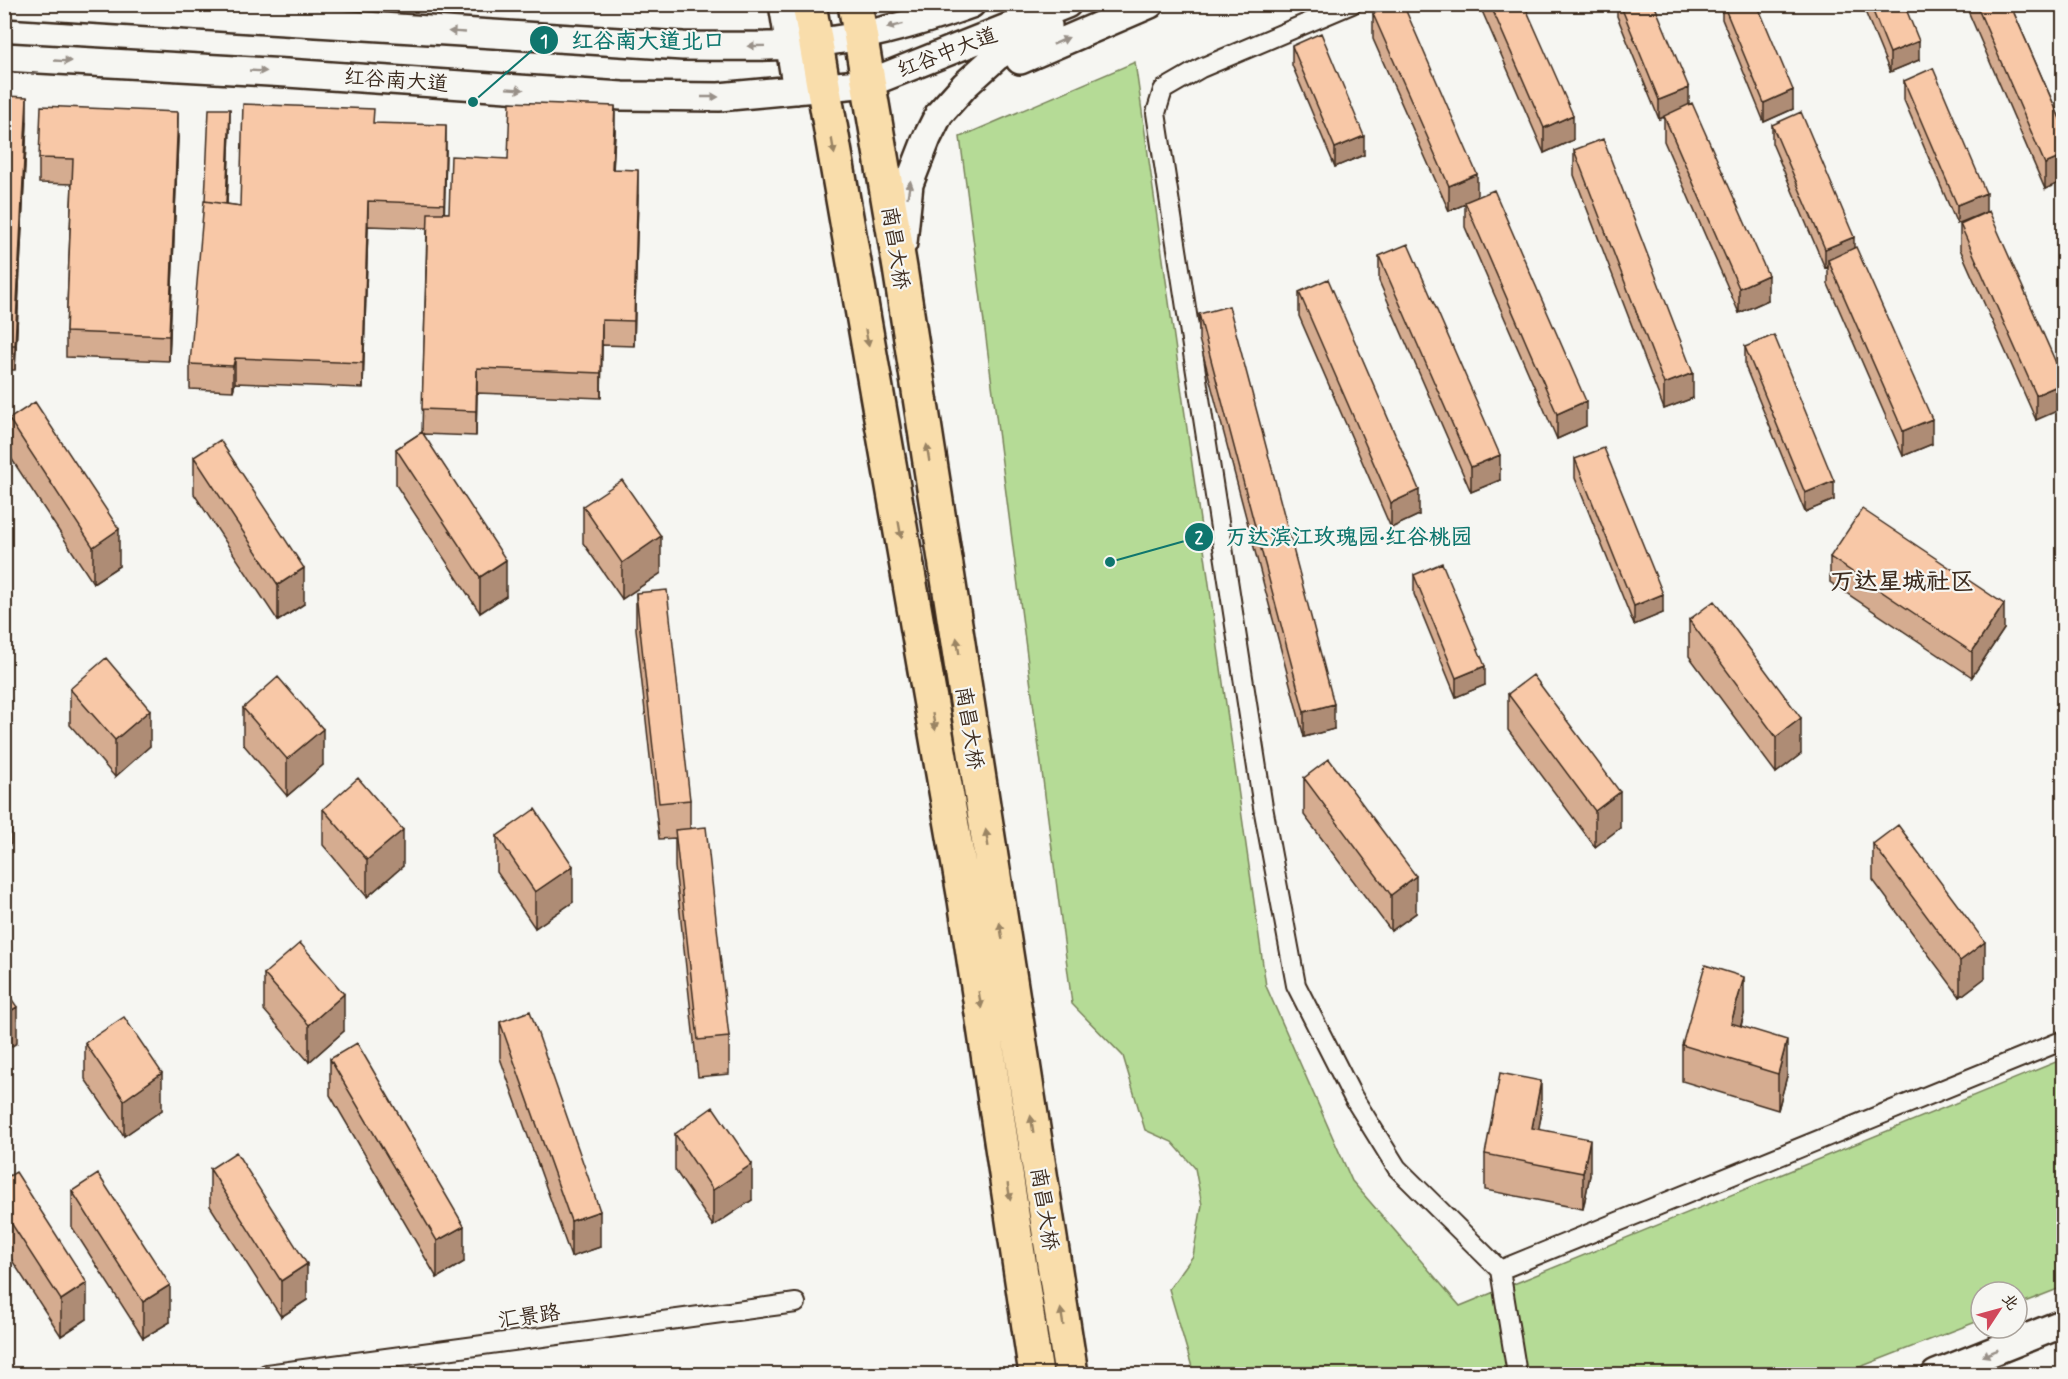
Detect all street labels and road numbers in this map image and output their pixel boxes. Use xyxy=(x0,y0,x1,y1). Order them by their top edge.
street label: 红谷中大道 xyxy=(893,21,1001,85)
street label: 红谷南大道 xyxy=(343,63,449,99)
street label: 南昌大桥 xyxy=(875,204,915,292)
street label: 南昌大桥 xyxy=(949,684,989,772)
street label: 南昌大桥 xyxy=(1024,1165,1064,1253)
street label: 汇景路 xyxy=(496,1299,562,1335)

